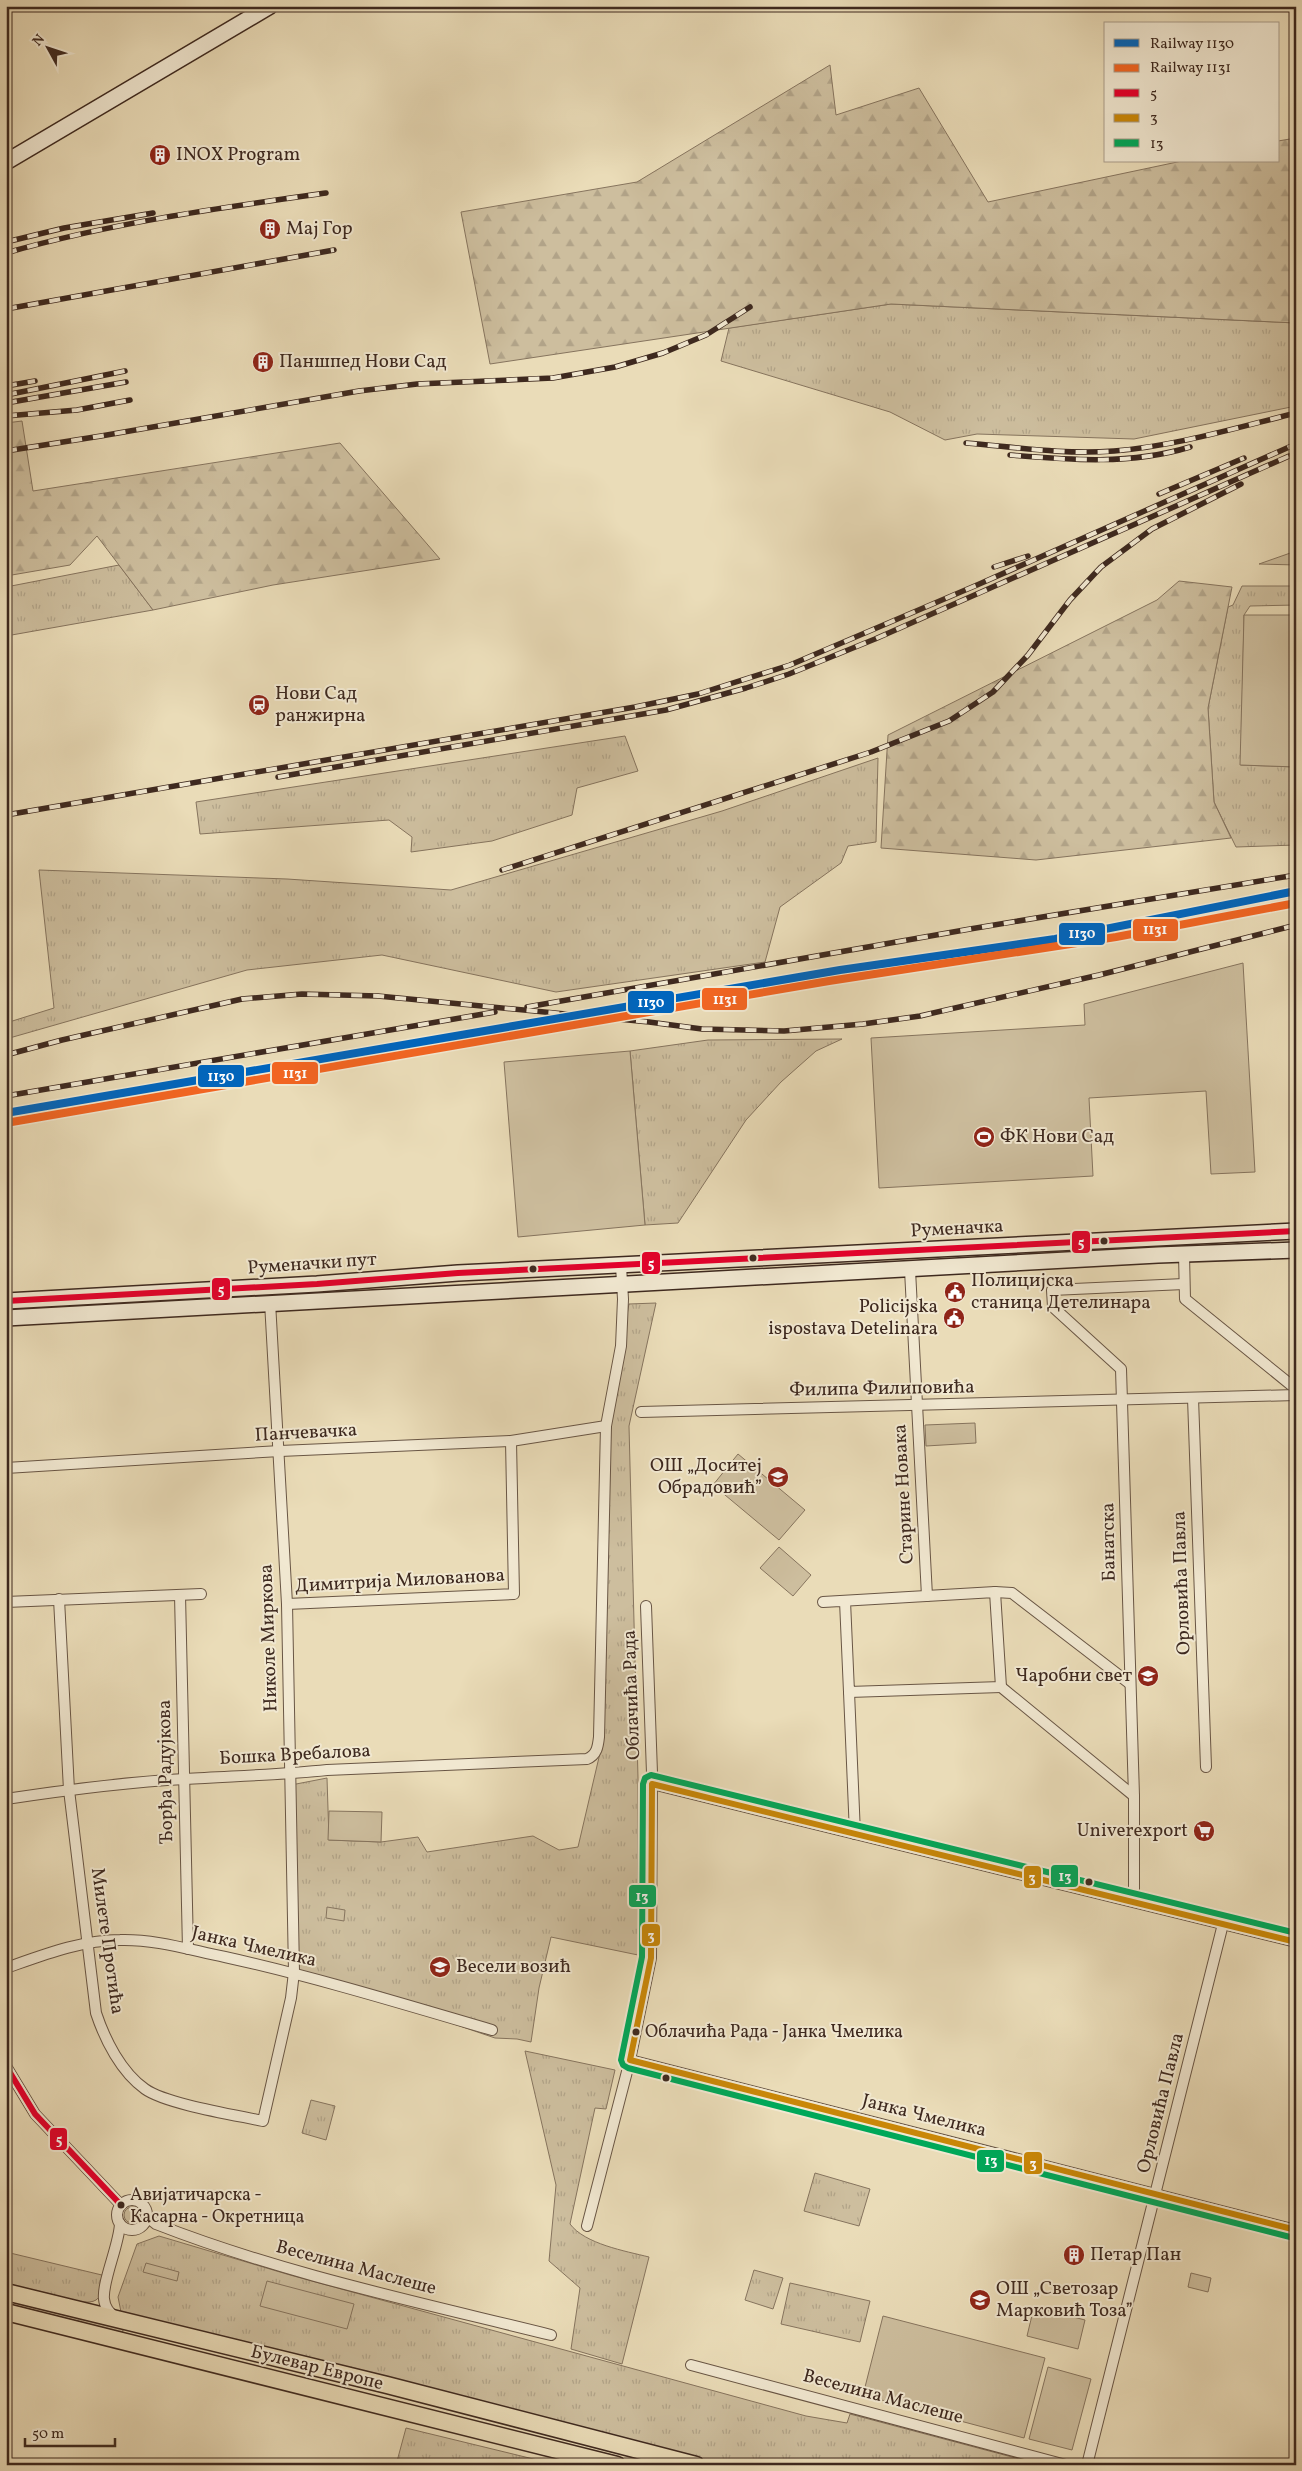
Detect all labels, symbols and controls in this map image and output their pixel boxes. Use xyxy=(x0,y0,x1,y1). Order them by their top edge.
north arrow xyxy=(22,22,72,72)
legend xyxy=(1104,22,1280,162)
text: N xyxy=(29,31,50,51)
text: Railway 1130 xyxy=(1150,34,1234,55)
text: Railway 1131 xyxy=(1150,58,1231,79)
text: 5 xyxy=(1150,84,1157,105)
text: 3 xyxy=(1150,108,1158,129)
text: 13 xyxy=(1150,134,1164,155)
place label: INOX Program xyxy=(176,142,300,168)
building icon: INOX Program xyxy=(148,143,172,167)
place label: Мај Гор xyxy=(286,216,353,242)
building icon: Мај Гор xyxy=(258,217,282,241)
place label: Паншпед Нови Сад xyxy=(279,349,447,375)
building icon: Паншпед Нови Сад xyxy=(251,350,275,374)
place label: Нови Сад ранжирна xyxy=(275,681,366,729)
station icon: Нови Сад ранжирна xyxy=(247,693,271,717)
line badge: 1131 xyxy=(1132,918,1179,942)
text: 1131 xyxy=(1143,921,1167,940)
line badge: 1130 xyxy=(1058,922,1106,946)
text: 1130 xyxy=(1069,925,1096,944)
line badge: 1131 xyxy=(701,987,748,1011)
line badge: 1130 xyxy=(627,990,675,1014)
text: 1131 xyxy=(713,991,737,1010)
text: 1130 xyxy=(638,994,665,1013)
line badge: 1131 xyxy=(271,1061,319,1085)
line badge: 1130 xyxy=(197,1064,245,1088)
text: 1131 xyxy=(283,1065,307,1084)
text: 1130 xyxy=(208,1068,235,1087)
place label: ФК Нови Сад xyxy=(1000,1124,1114,1150)
sports icon: ФК Нови Сад xyxy=(972,1125,996,1149)
street label: Руменачка xyxy=(910,1214,1004,1244)
line badge: 5 xyxy=(1071,1230,1091,1254)
text: 5 xyxy=(1078,1234,1085,1253)
unlabelled marker xyxy=(1099,1236,1109,1246)
street label: Руменачки пут xyxy=(246,1246,378,1281)
line badge: 5 xyxy=(641,1251,661,1275)
unlabelled marker xyxy=(748,1253,758,1263)
text: 5 xyxy=(648,1255,655,1274)
unlabelled marker xyxy=(528,1264,538,1274)
place label: Полицијска станица Детелинара xyxy=(971,1268,1151,1316)
line badge: 5 xyxy=(211,1277,231,1301)
public building icon: Полицијска станица Детелинара xyxy=(943,1280,967,1304)
text: 5 xyxy=(218,1281,225,1300)
place label: Policijska ispostava Detelinara xyxy=(768,1294,938,1342)
public building icon: Policijska ispostava Detelinara xyxy=(942,1306,966,1330)
street label: Филипа Филиповића xyxy=(789,1374,975,1404)
street label: Панчевачка xyxy=(254,1417,358,1449)
street label: Старине Новака xyxy=(887,1423,921,1565)
place label: ОШ „Доситеј Обрадовић” xyxy=(650,1453,762,1501)
school or university icon: ОШ „Доситеј Обрадовић” xyxy=(766,1465,790,1489)
street label: Банатска xyxy=(1095,1502,1123,1582)
street label: Орловића Павла xyxy=(1166,1511,1198,1655)
street label: Николе Миркова xyxy=(253,1563,285,1713)
street label: Димитрија Милованова xyxy=(294,1563,506,1599)
street label: Облачића Рада xyxy=(617,1630,647,1760)
place label: Чаробни свет xyxy=(1015,1663,1132,1689)
school or university icon: Чаробни свет xyxy=(1136,1664,1160,1688)
street label: Ђорђа Радујкова xyxy=(152,1699,180,1845)
street label: Бошка Вребалова xyxy=(219,1738,371,1772)
place label: Univerexport xyxy=(1077,1818,1188,1844)
supermarket icon: Univerexport xyxy=(1192,1819,1216,1843)
line badge: 13 xyxy=(1050,1864,1079,1888)
line badge: 3 xyxy=(1023,1865,1042,1889)
street label: Милете Протића xyxy=(84,1866,130,2016)
text: 13 xyxy=(1059,1868,1071,1887)
text: 3 xyxy=(1028,1869,1036,1888)
unlabelled marker xyxy=(1084,1877,1094,1887)
line badge: 13 xyxy=(628,1884,657,1908)
text: 13 xyxy=(636,1888,648,1907)
street label: Јанка Чмелика xyxy=(189,1920,319,1974)
line badge: 3 xyxy=(641,1923,661,1947)
text: 3 xyxy=(647,1927,655,1946)
place label: Весели возић xyxy=(456,1954,571,1980)
school or university icon: Весели возић xyxy=(428,1955,452,1979)
place label: Облачића Рада - Јанка Чмелика xyxy=(645,2020,903,2045)
marker: Облачића Рада - Јанка Чмелика xyxy=(631,2027,641,2037)
street label: Орловића Павла xyxy=(1131,2030,1191,2176)
unlabelled marker xyxy=(661,2073,671,2083)
street label: Јанка Чмелика xyxy=(859,2088,989,2144)
line badge: 5 xyxy=(49,2127,68,2151)
text: 5 xyxy=(56,2131,63,2150)
line badge: 13 xyxy=(976,2149,1005,2173)
line badge: 3 xyxy=(1023,2151,1043,2175)
text: 13 xyxy=(985,2152,997,2171)
text: 3 xyxy=(1029,2155,1037,2174)
place label: Авијатичарска - Касарна - Окретница xyxy=(130,2183,305,2230)
marker: Авијатичарска - Касарна - Окретница xyxy=(116,2200,126,2210)
street label: Веселина Маслеше xyxy=(273,2234,439,2302)
place label: Петар Пан xyxy=(1090,2242,1181,2268)
building icon: Петар Пан xyxy=(1062,2243,1086,2267)
place label: ОШ „Светозар Марковић Тоза” xyxy=(996,2276,1133,2324)
school or university icon: ОШ „Светозар Марковић Тоза” xyxy=(968,2288,992,2312)
street label: Булевар Европе xyxy=(248,2339,386,2397)
street label: Веселина Маслеше xyxy=(800,2363,966,2431)
scale bar xyxy=(25,2416,115,2448)
text: 50 m xyxy=(32,2424,64,2445)

